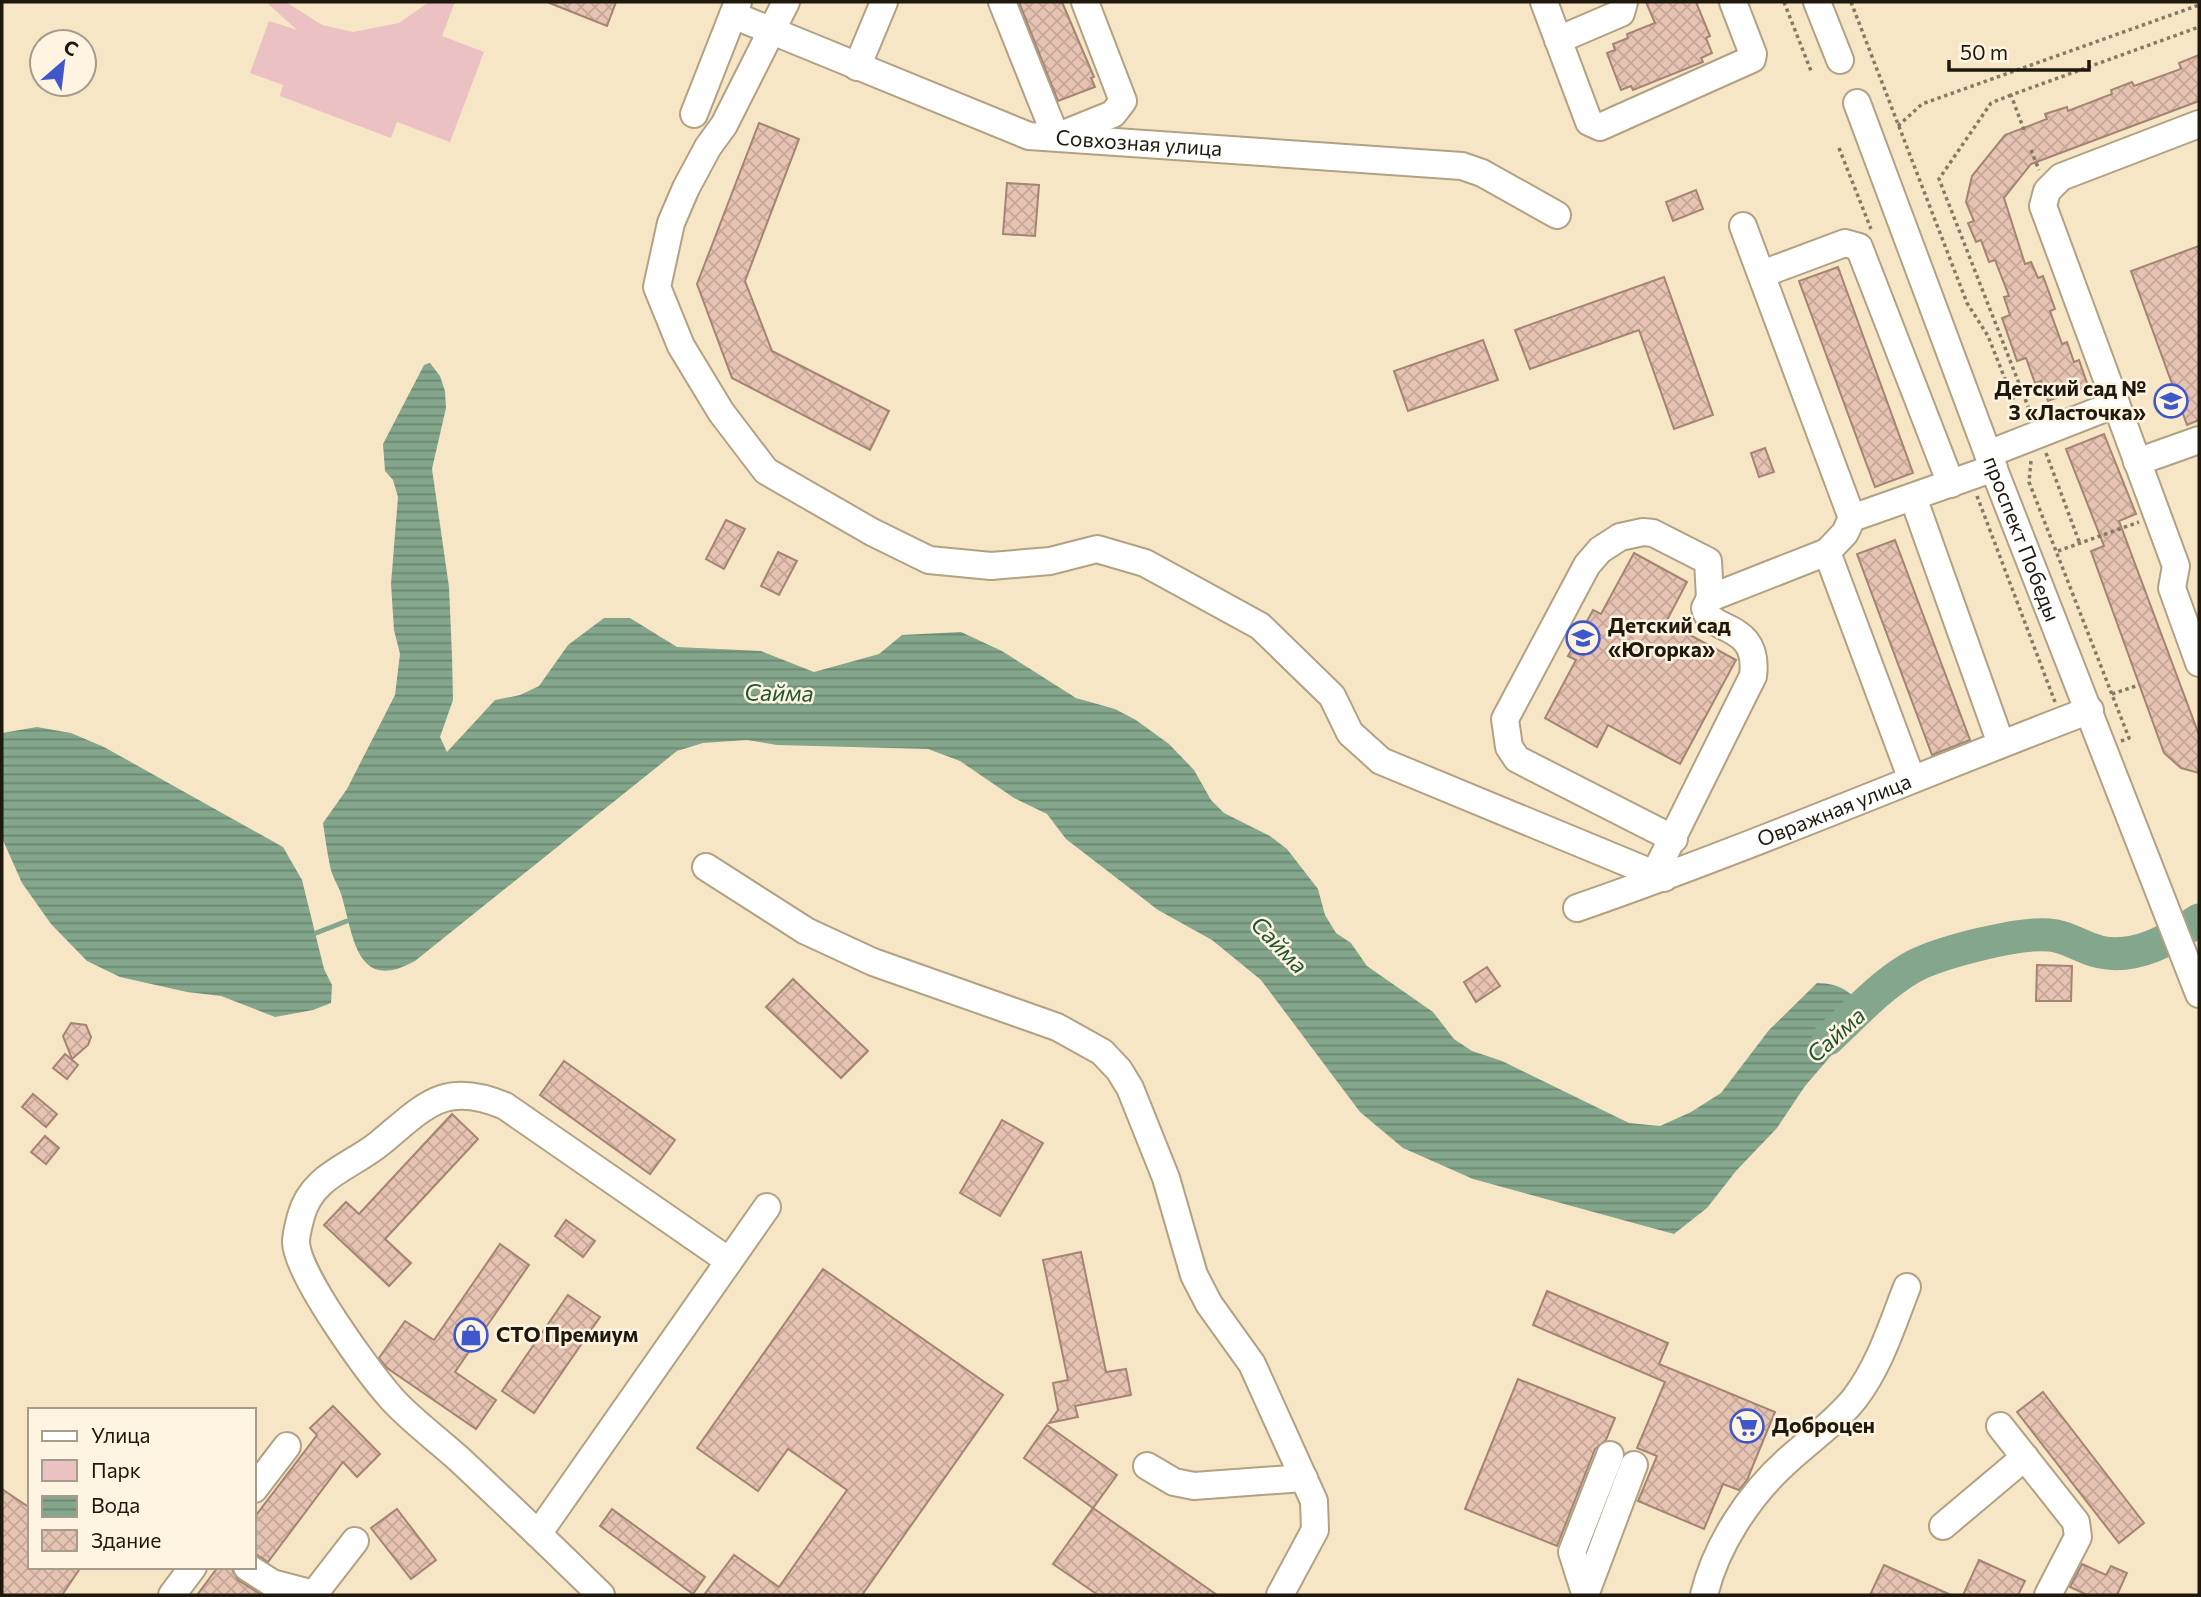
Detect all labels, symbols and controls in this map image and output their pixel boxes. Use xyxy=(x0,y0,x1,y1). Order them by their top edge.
north arrow xyxy=(28,28,98,98)
scale bar xyxy=(1949,28,2089,72)
text: С xyxy=(60,34,82,61)
text: 50 m xyxy=(1960,39,2008,64)
street label: Совхозная улица xyxy=(1055,124,1223,160)
place label: Детский сад № 3 «Ласточка» xyxy=(1994,375,2146,424)
school or university icon: Детский сад № 3 «Ласточка» xyxy=(2152,382,2190,420)
street label: проспект Победы xyxy=(1979,452,2066,625)
place label: Детский сад «Югорка» xyxy=(1608,612,1731,661)
school or university icon: Детский сад «Югорка» xyxy=(1564,619,1602,657)
water label: Сайма xyxy=(744,677,814,707)
street label: Овражная улица xyxy=(1753,768,1914,851)
water label: Сайма xyxy=(1246,910,1314,979)
water label: Сайма xyxy=(1800,1001,1870,1068)
shop icon: СТО Премиум xyxy=(452,1316,490,1354)
place label: СТО Премиум xyxy=(496,1321,638,1346)
supermarket icon: Доброцен xyxy=(1728,1407,1766,1445)
legend xyxy=(28,1408,256,1569)
place label: Доброцен xyxy=(1772,1412,1875,1437)
text: Улица xyxy=(91,1422,150,1447)
text: Парк xyxy=(91,1457,141,1482)
text: Вода xyxy=(91,1492,140,1517)
text: Здание xyxy=(91,1527,161,1552)

